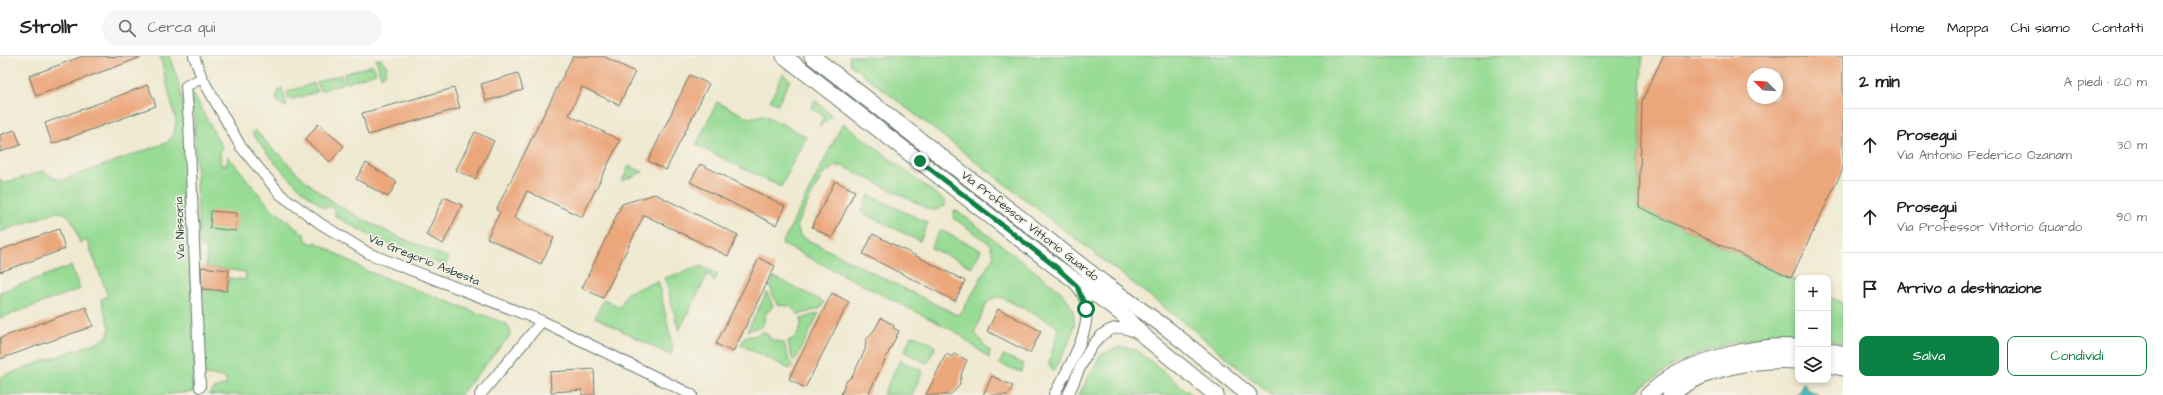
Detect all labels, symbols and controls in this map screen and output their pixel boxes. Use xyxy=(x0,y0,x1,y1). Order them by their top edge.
search box xyxy=(102,10,382,46)
text: Strollr xyxy=(20,14,78,41)
icon: search xyxy=(116,17,138,39)
text: Cerca qui xyxy=(148,17,215,38)
text: Home xyxy=(1890,18,1925,38)
text: Mappa xyxy=(1947,18,1988,38)
text: Chi siamo xyxy=(2010,18,2070,38)
text: Contatti xyxy=(2092,18,2143,38)
north arrow xyxy=(1747,68,1783,104)
text: 2 min xyxy=(1859,70,1900,94)
text: A piedi · 120 m xyxy=(2064,73,2147,91)
text: Prosegui xyxy=(1897,125,1957,146)
icon: ahead xyxy=(1859,134,1881,156)
text: 30 m xyxy=(2117,136,2147,154)
text: Via Antonio Federico Ozanam xyxy=(1897,146,2072,164)
route end xyxy=(911,152,929,170)
street label: Via Professor Vittorio Guardo xyxy=(957,167,1103,285)
street label: Via Nissoria xyxy=(170,196,190,260)
text: Prosegui xyxy=(1897,197,1957,218)
icon: ahead xyxy=(1859,206,1881,228)
text: 90 m xyxy=(2116,208,2147,226)
text: Via Professor Vittorio Guardo xyxy=(1897,218,2082,236)
street label: Via Gregorio Asbesta xyxy=(365,230,482,291)
map controls xyxy=(1795,275,1831,383)
button: + xyxy=(1795,275,1831,311)
icon: arrive xyxy=(1859,278,1881,300)
text: Arrivo a destinazione xyxy=(1897,278,2042,299)
route start xyxy=(1077,300,1095,318)
button: − xyxy=(1795,311,1831,347)
button: Salva xyxy=(1859,336,1999,376)
button: Condividi xyxy=(2007,336,2147,376)
button: layers xyxy=(1795,347,1831,383)

